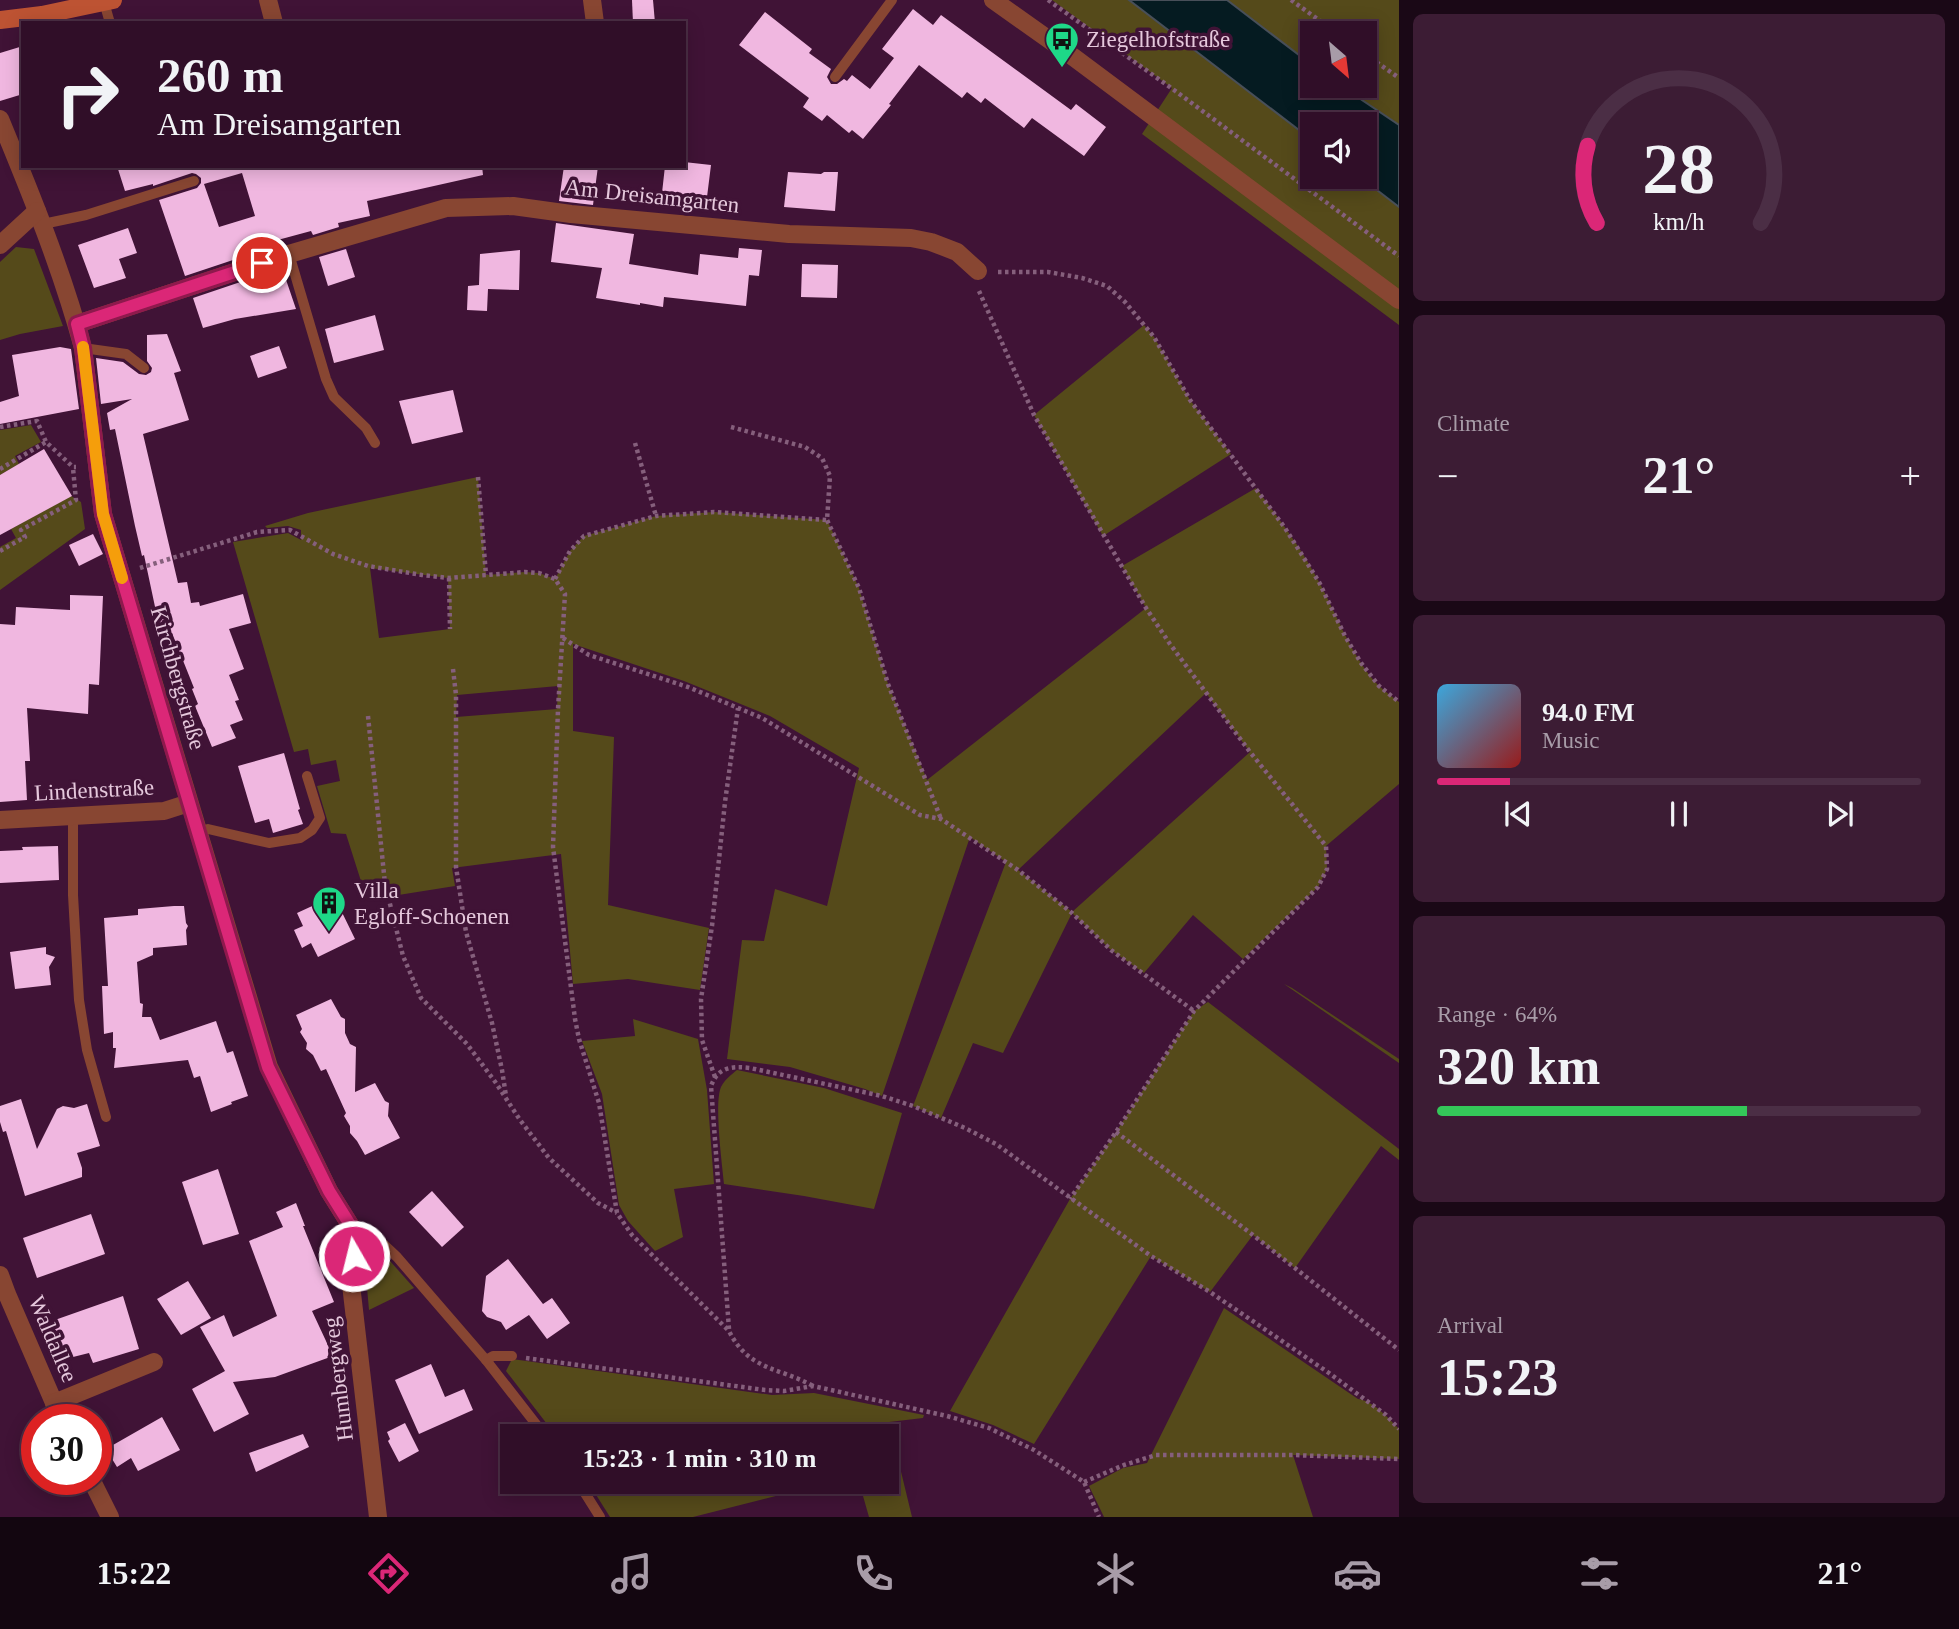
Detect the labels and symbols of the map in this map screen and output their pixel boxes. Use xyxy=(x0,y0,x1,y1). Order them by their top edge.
bus stop icon: Ziegelhofstraße xyxy=(1043,20,1081,69)
north arrow xyxy=(1300,21,1377,98)
place label: Ziegelhofstraße xyxy=(1086,27,1230,52)
street label: Am Dreisamgarten xyxy=(563,174,741,218)
pin xyxy=(232,233,292,293)
street label: Kirchbergstraße xyxy=(146,604,210,752)
street label: Lindenstraße xyxy=(33,774,155,806)
place label: Villa Egloff-Schoenen xyxy=(354,878,510,929)
building icon: Villa Egloff-Schoenen xyxy=(310,884,348,933)
position arrow xyxy=(317,1219,391,1293)
street label: Waldallee xyxy=(24,1292,82,1386)
street label: Humbergweg xyxy=(318,1315,358,1442)
speed limit sign: 30 xyxy=(21,1404,112,1495)

